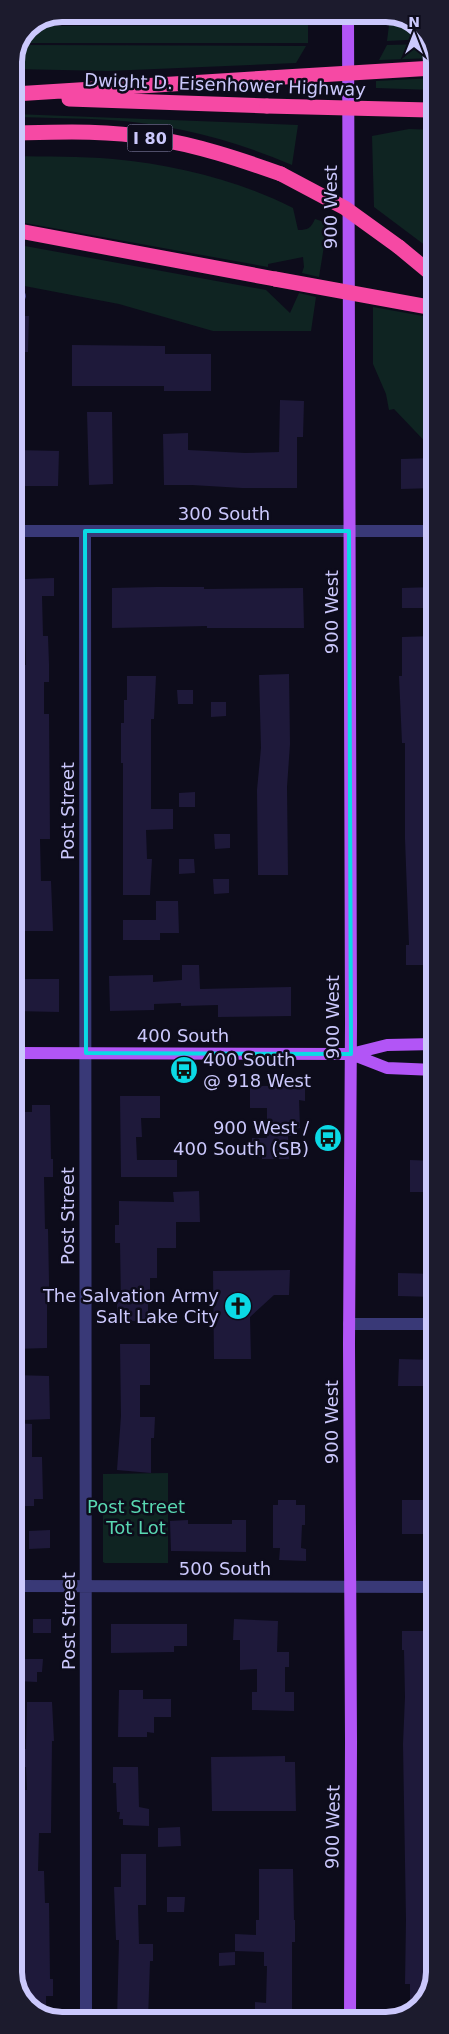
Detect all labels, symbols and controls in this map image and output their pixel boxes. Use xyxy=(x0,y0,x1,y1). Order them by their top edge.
north arrow xyxy=(389,10,439,60)
text: N xyxy=(408,14,420,30)
street label: Dwight D. Eisenhower Highway xyxy=(84,69,367,100)
road number: I 80 xyxy=(128,125,172,152)
street label: 900 West xyxy=(320,165,341,249)
street label: 300 South xyxy=(178,503,270,524)
street label: 900 West xyxy=(321,570,342,654)
street label: Post Street xyxy=(57,762,78,860)
street label: 900 West xyxy=(322,975,343,1059)
street label: 400 South xyxy=(137,1025,229,1046)
place label: 400 South @ 918 West xyxy=(203,1049,311,1091)
bus stop icon: 400 South @ 918 West xyxy=(169,1055,199,1085)
place label: 900 West / 400 South (SB) xyxy=(173,1117,310,1159)
bus stop icon: 900 West / 400 South (SB) xyxy=(313,1123,343,1153)
street label: Post Street xyxy=(57,1167,78,1265)
place label: The Salvation Army Salt Lake City xyxy=(42,1285,219,1327)
church icon: The Salvation Army Salt Lake City xyxy=(223,1291,253,1321)
street label: 900 West xyxy=(321,1380,342,1464)
park label: Post Street Tot Lot xyxy=(87,1496,185,1538)
street label: 500 South xyxy=(179,1558,271,1579)
street label: Post Street xyxy=(58,1572,79,1670)
street label: 900 West xyxy=(321,1785,344,1869)

